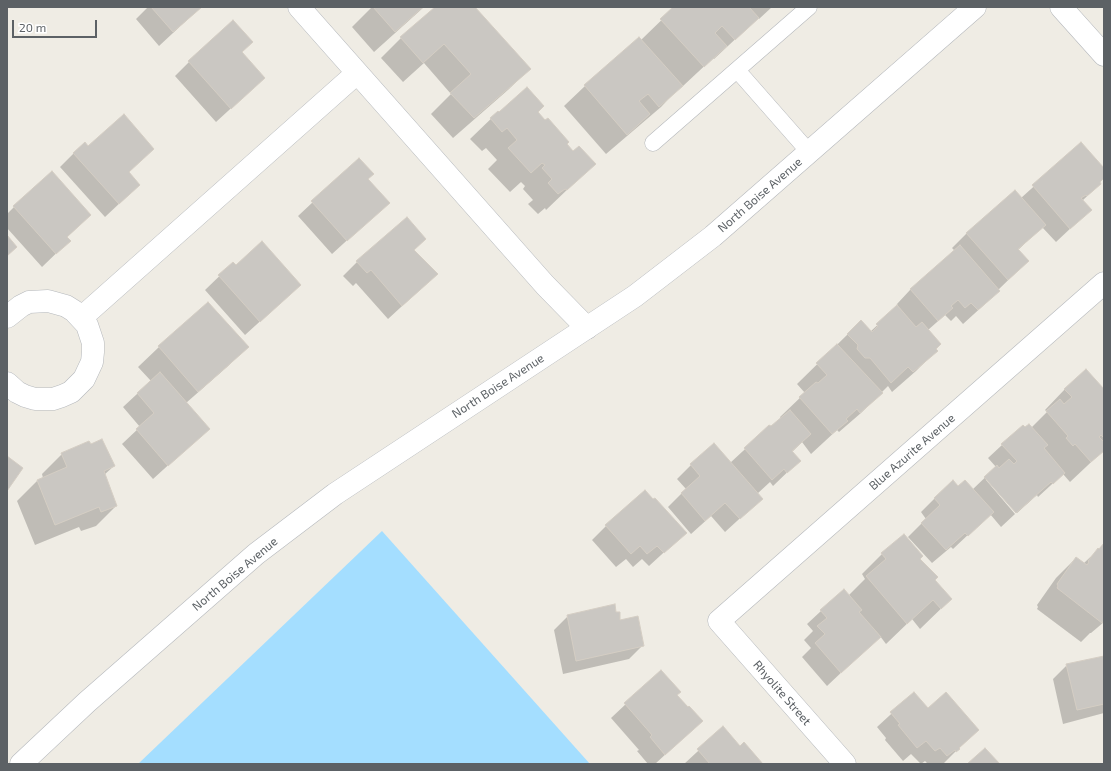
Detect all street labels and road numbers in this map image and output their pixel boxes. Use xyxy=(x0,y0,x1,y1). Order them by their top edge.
street label: North Boise Avenue xyxy=(715,154,805,236)
street label: North Boise Avenue xyxy=(449,351,547,421)
street label: Blue Azurite Avenue xyxy=(866,411,958,493)
street label: North Boise Avenue xyxy=(189,534,281,614)
street label: Rhyolite Street xyxy=(750,658,814,728)

